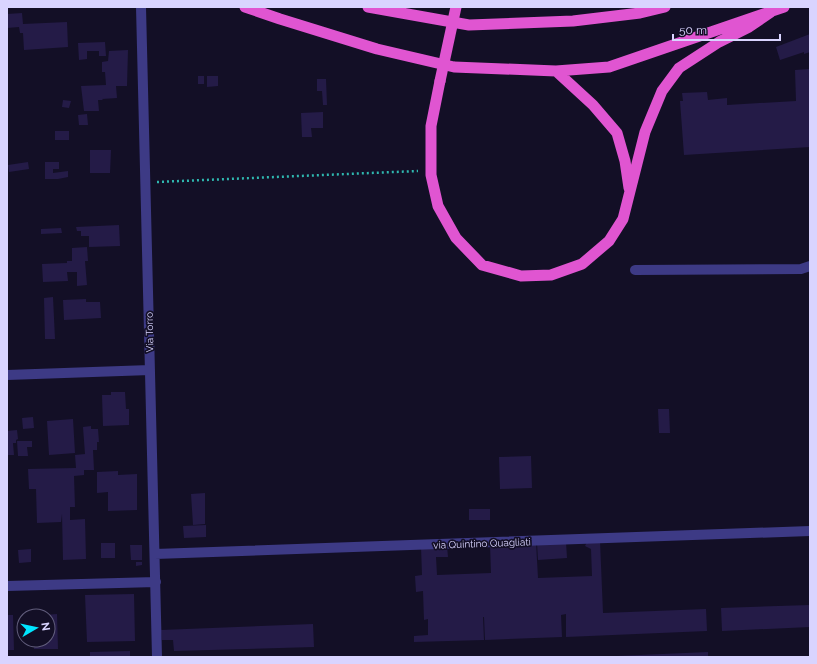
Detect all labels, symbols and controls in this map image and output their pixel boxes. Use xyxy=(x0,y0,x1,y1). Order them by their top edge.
scale bar xyxy=(673,16,780,42)
text: 50 m xyxy=(679,23,707,37)
street label: Via Torro xyxy=(144,312,155,352)
street label: via Quintino Quagliati xyxy=(433,536,531,551)
north arrow xyxy=(16,608,56,648)
text: N xyxy=(38,621,52,632)

